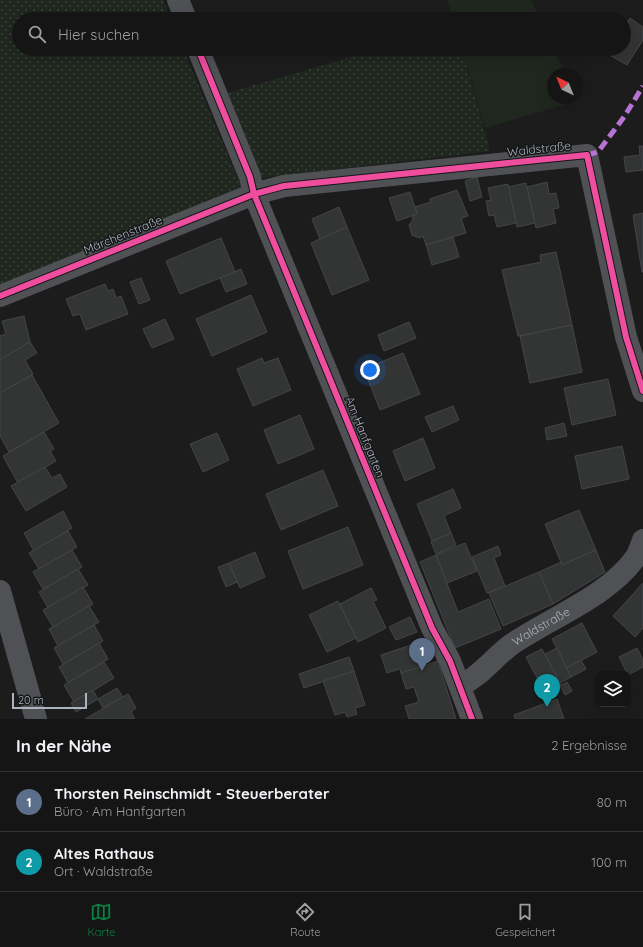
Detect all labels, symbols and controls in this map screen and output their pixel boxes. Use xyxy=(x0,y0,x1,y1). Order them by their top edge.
search box xyxy=(12,12,631,56)
icon: search xyxy=(26,23,48,45)
text: Hier suchen xyxy=(58,25,139,44)
north arrow xyxy=(547,68,583,104)
street label: Waldstraße xyxy=(506,138,572,159)
street label: Märchenstraße xyxy=(81,212,165,257)
your location xyxy=(360,360,380,380)
street label: Am Hanfgarten xyxy=(342,394,389,480)
street label: Waldstraße xyxy=(509,604,573,649)
pin: 1 xyxy=(409,638,435,671)
map controls xyxy=(595,671,631,707)
button: layers xyxy=(595,671,631,707)
pin: 2 xyxy=(534,674,560,707)
scale bar xyxy=(12,691,87,710)
text: 20 m xyxy=(18,693,44,707)
text: In der Nähe xyxy=(16,735,112,756)
text: 2 Ergebnisse xyxy=(551,737,627,753)
text: Thorsten Reinschmidt - Steuerberater xyxy=(54,784,329,803)
text: 1 xyxy=(26,794,32,810)
text: 80 m xyxy=(597,794,627,810)
text: Büro · Am Hanfgarten xyxy=(54,803,185,819)
text: Altes Rathaus xyxy=(54,844,154,863)
text: 2 xyxy=(25,854,33,870)
text: 100 m xyxy=(591,854,627,870)
text: Ort · Waldstraße xyxy=(54,863,153,879)
tab: Karte xyxy=(87,901,116,939)
tab: Route xyxy=(290,901,320,939)
tab: Gespeichert xyxy=(495,901,556,939)

